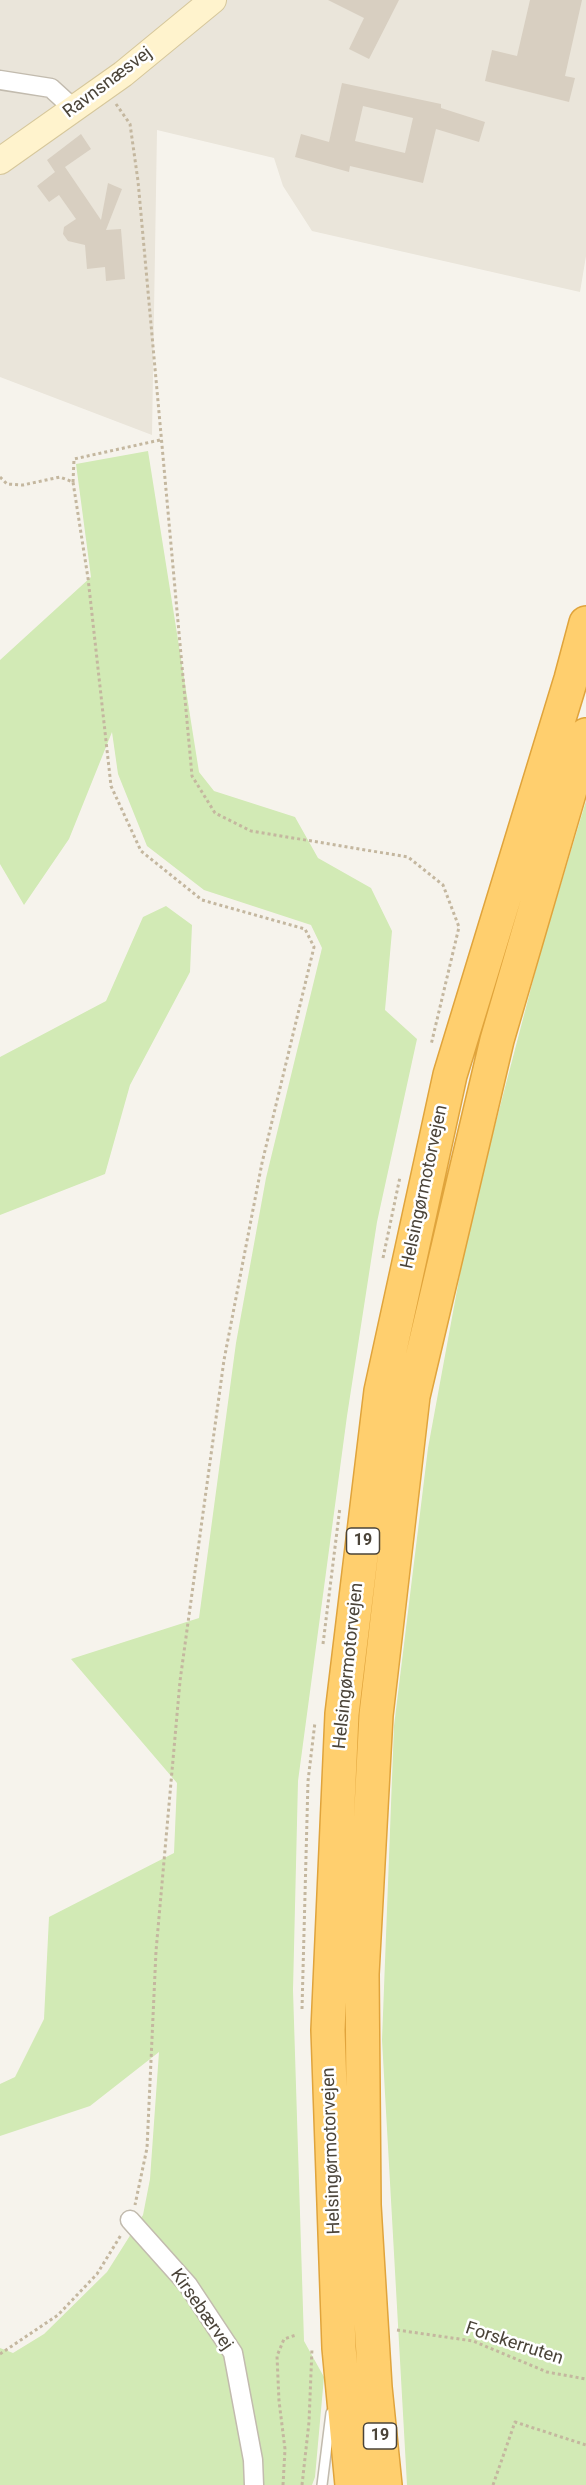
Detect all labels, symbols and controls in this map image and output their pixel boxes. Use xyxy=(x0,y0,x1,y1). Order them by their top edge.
street label: Ravnsnæsvej xyxy=(59,43,157,123)
street label: Helsingørmotorvejen xyxy=(397,1103,453,1271)
road number: 19 xyxy=(346,1528,380,1554)
street label: Helsingørmotorvejen xyxy=(330,1582,368,1750)
street label: Helsingørmotorvejen xyxy=(318,2067,346,2235)
street label: Kirsebærvej xyxy=(165,2265,237,2355)
street label: Forskerruten xyxy=(462,2318,566,2370)
road number: 19 xyxy=(364,2423,397,2449)

